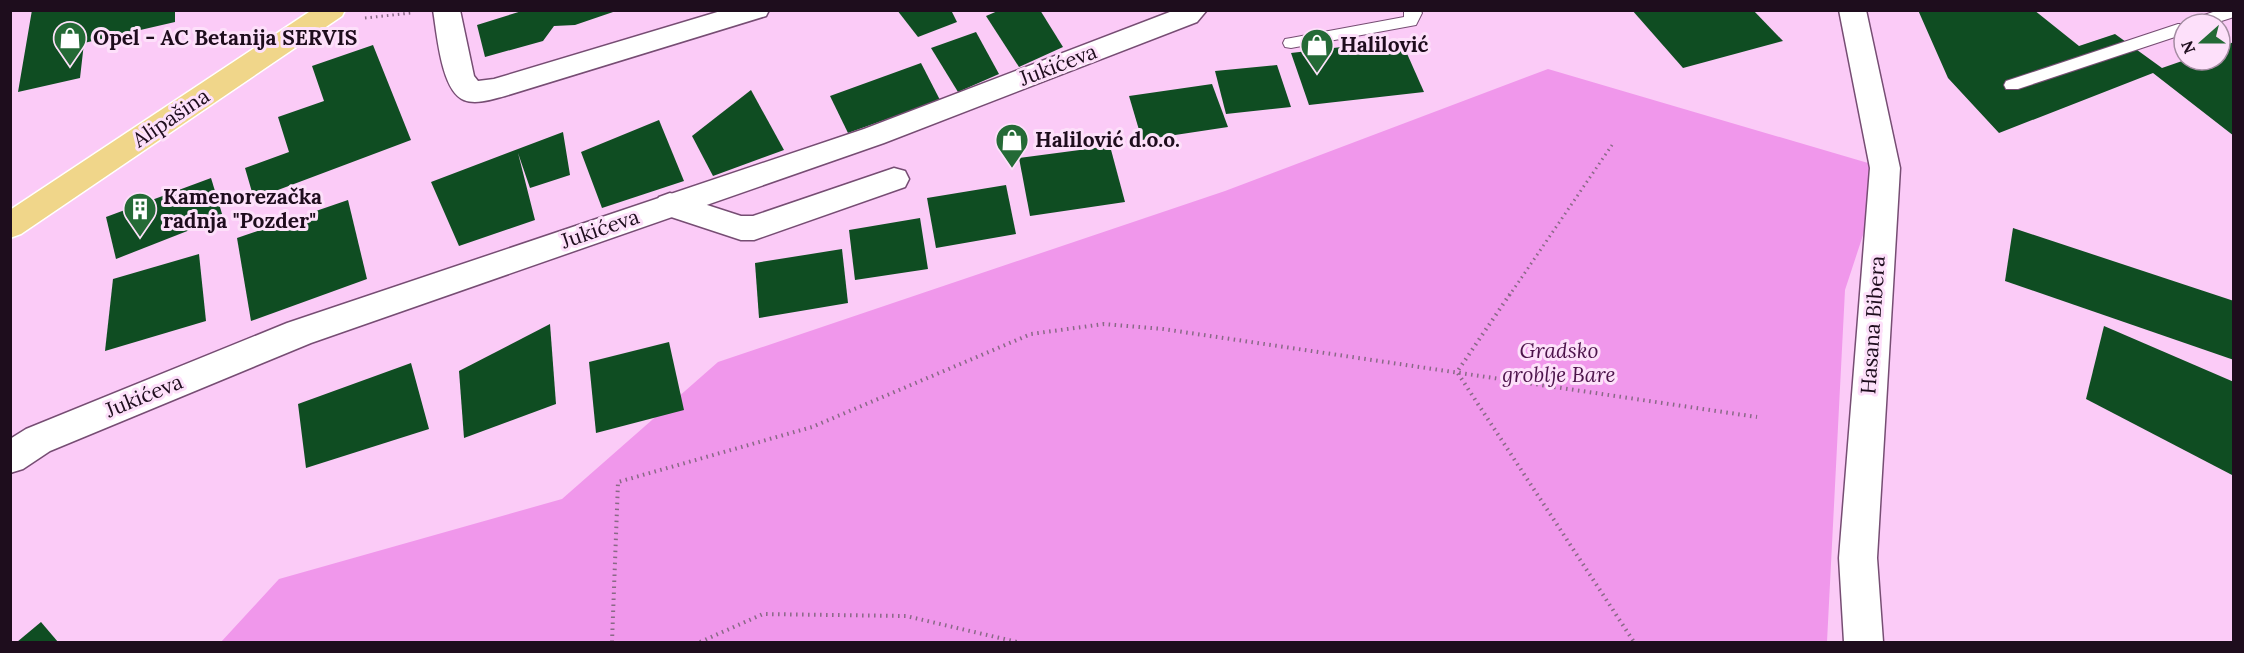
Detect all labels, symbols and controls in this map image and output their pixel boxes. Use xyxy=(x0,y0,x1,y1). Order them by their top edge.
north arrow xyxy=(2172,12,2232,72)
shop icon: Opel - AC Betanija SERVIS xyxy=(52,20,88,67)
place label: Opel - AC Betanija SERVIS xyxy=(93,24,357,51)
shop icon: Halilović xyxy=(1299,27,1335,74)
place label: Halilović xyxy=(1340,31,1429,58)
street label: Jukićeva xyxy=(1014,37,1101,92)
text: N xyxy=(2176,38,2200,57)
street label: Alipašina xyxy=(126,82,215,154)
shop icon: Halilović d.o.o. xyxy=(994,122,1030,169)
place label: Halilović d.o.o. xyxy=(1035,126,1180,153)
place label: Kamenorezačka radnja "Pozder" xyxy=(163,183,322,234)
building icon: Kamenorezačka radnja "Pozder" xyxy=(122,191,158,238)
street label: Jukićeva xyxy=(556,203,643,255)
street label: Hasana Bibera xyxy=(1854,255,1891,395)
park label: Gradsko groblje Bare xyxy=(1502,337,1616,388)
street label: Jukićeva xyxy=(100,368,187,424)

